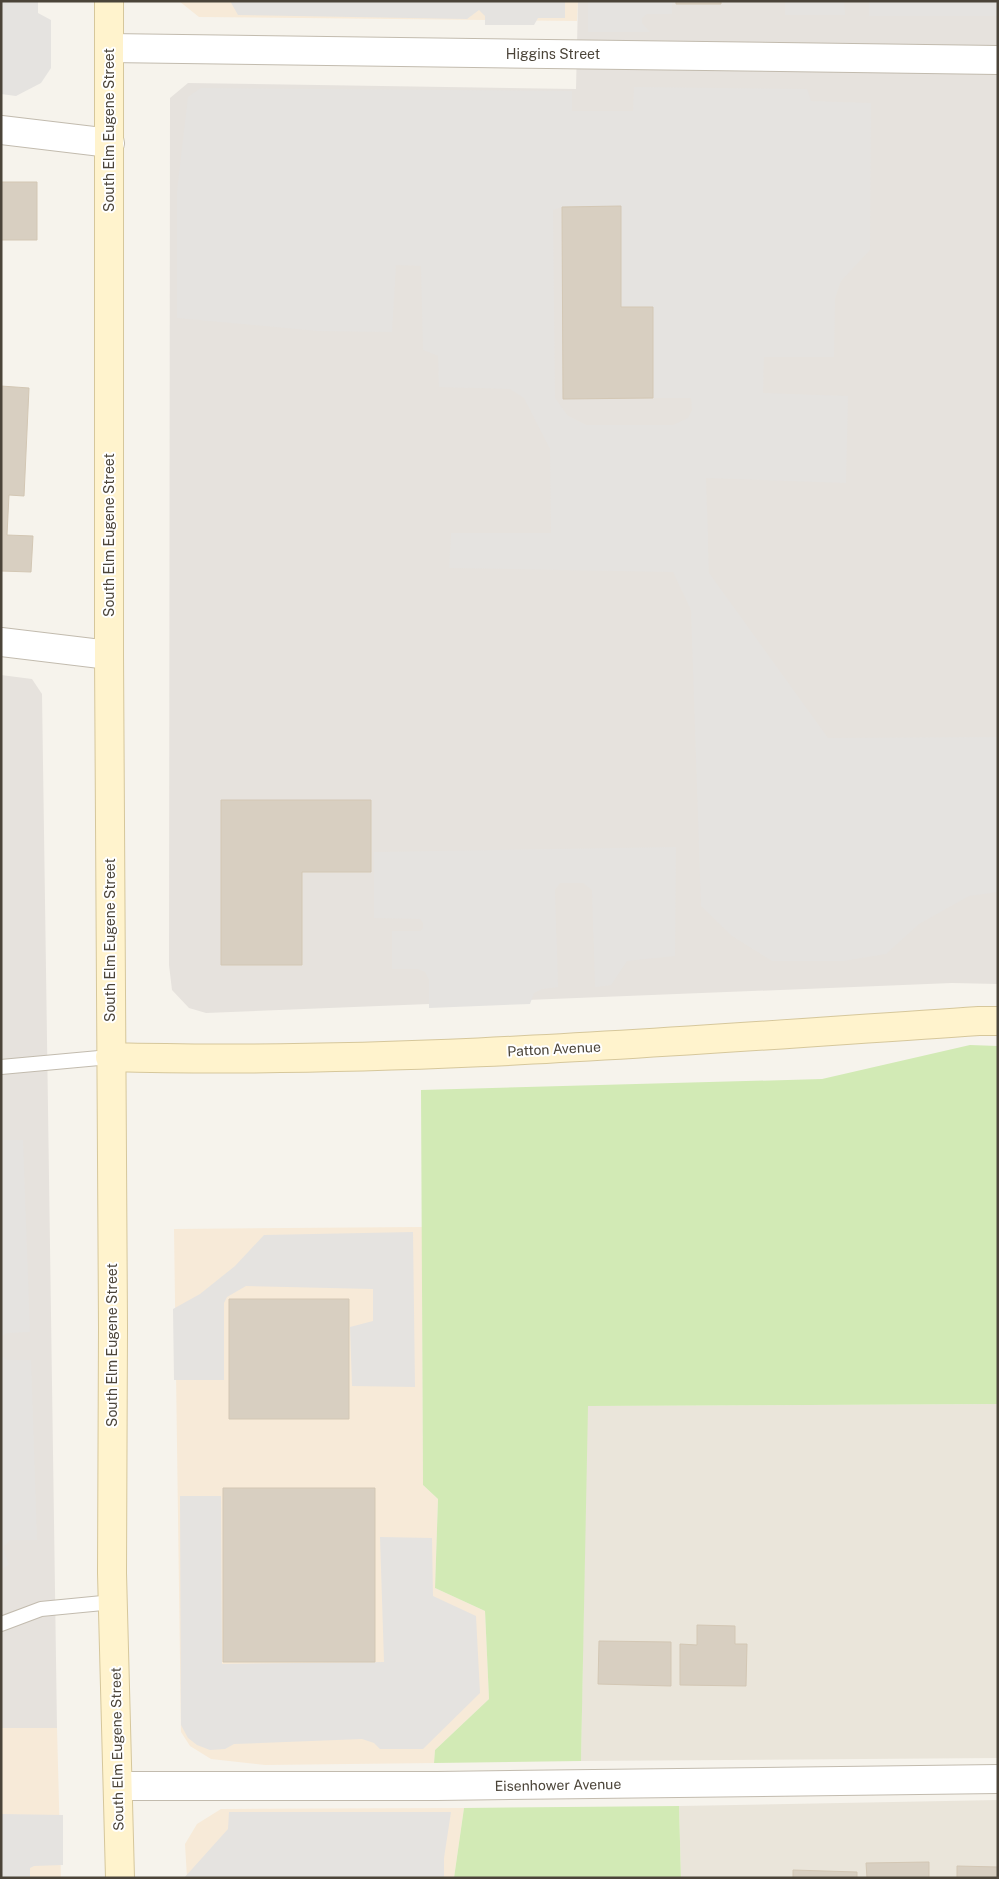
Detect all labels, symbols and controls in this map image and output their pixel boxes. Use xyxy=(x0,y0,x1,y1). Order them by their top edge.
street label: Higgins Street xyxy=(506,46,600,62)
street label: South Elm Eugene Street xyxy=(101,48,117,212)
street label: South Elm Eugene Street xyxy=(101,453,117,617)
street label: South Elm Eugene Street xyxy=(102,858,118,1022)
street label: Patton Avenue xyxy=(507,1039,601,1059)
street label: South Elm Eugene Street xyxy=(104,1263,120,1427)
street label: South Elm Eugene Street xyxy=(108,1667,126,1831)
street label: Eisenhower Avenue xyxy=(495,1776,622,1794)

